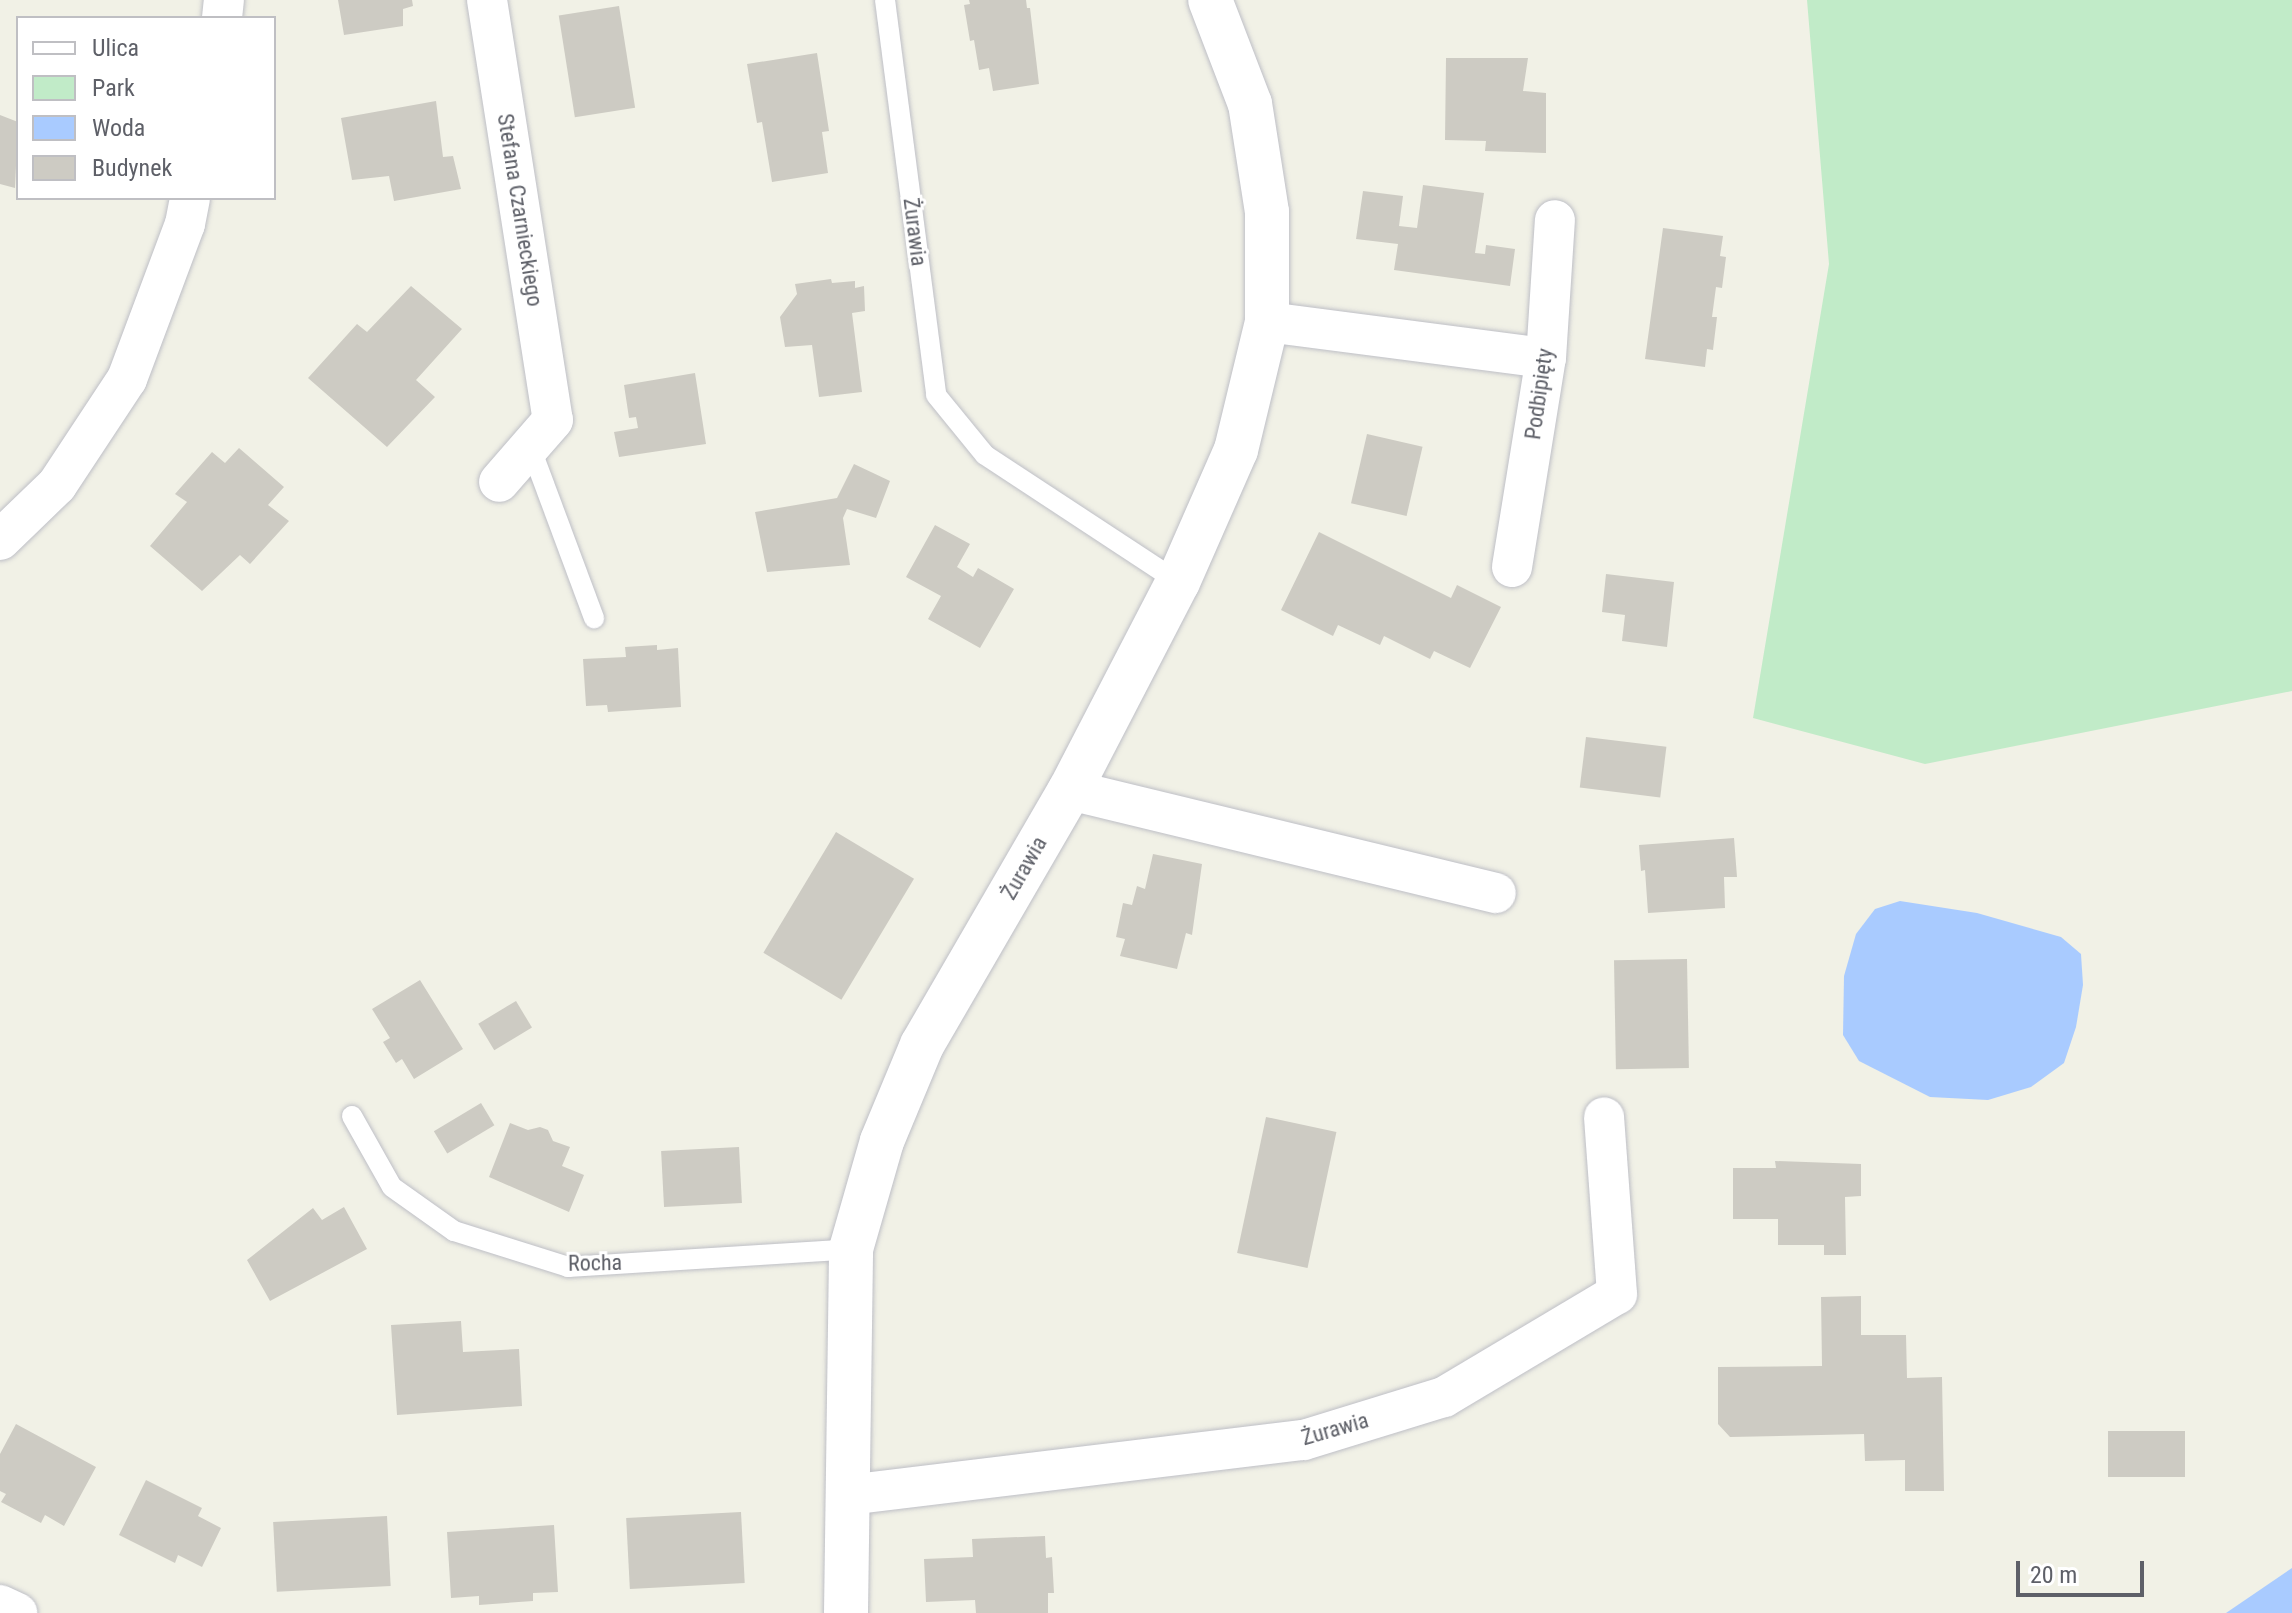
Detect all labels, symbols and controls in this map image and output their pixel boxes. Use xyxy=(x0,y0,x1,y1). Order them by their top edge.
legend xyxy=(16,16,276,200)
text: Ulica xyxy=(92,34,139,62)
text: Park xyxy=(92,74,135,102)
street label: Stefana Czarnieckiego xyxy=(492,112,548,308)
text: Woda xyxy=(92,114,145,142)
text: Budynek xyxy=(92,154,172,182)
street label: Żurawia xyxy=(898,196,932,268)
street label: Podbipięty xyxy=(1520,347,1558,441)
street label: Żurawia xyxy=(995,832,1053,904)
street label: Rocha xyxy=(568,1249,622,1277)
street label: Żurawia xyxy=(1298,1407,1372,1451)
scale bar xyxy=(2020,1545,2148,1595)
text: 20 m xyxy=(2030,1561,2077,1589)

